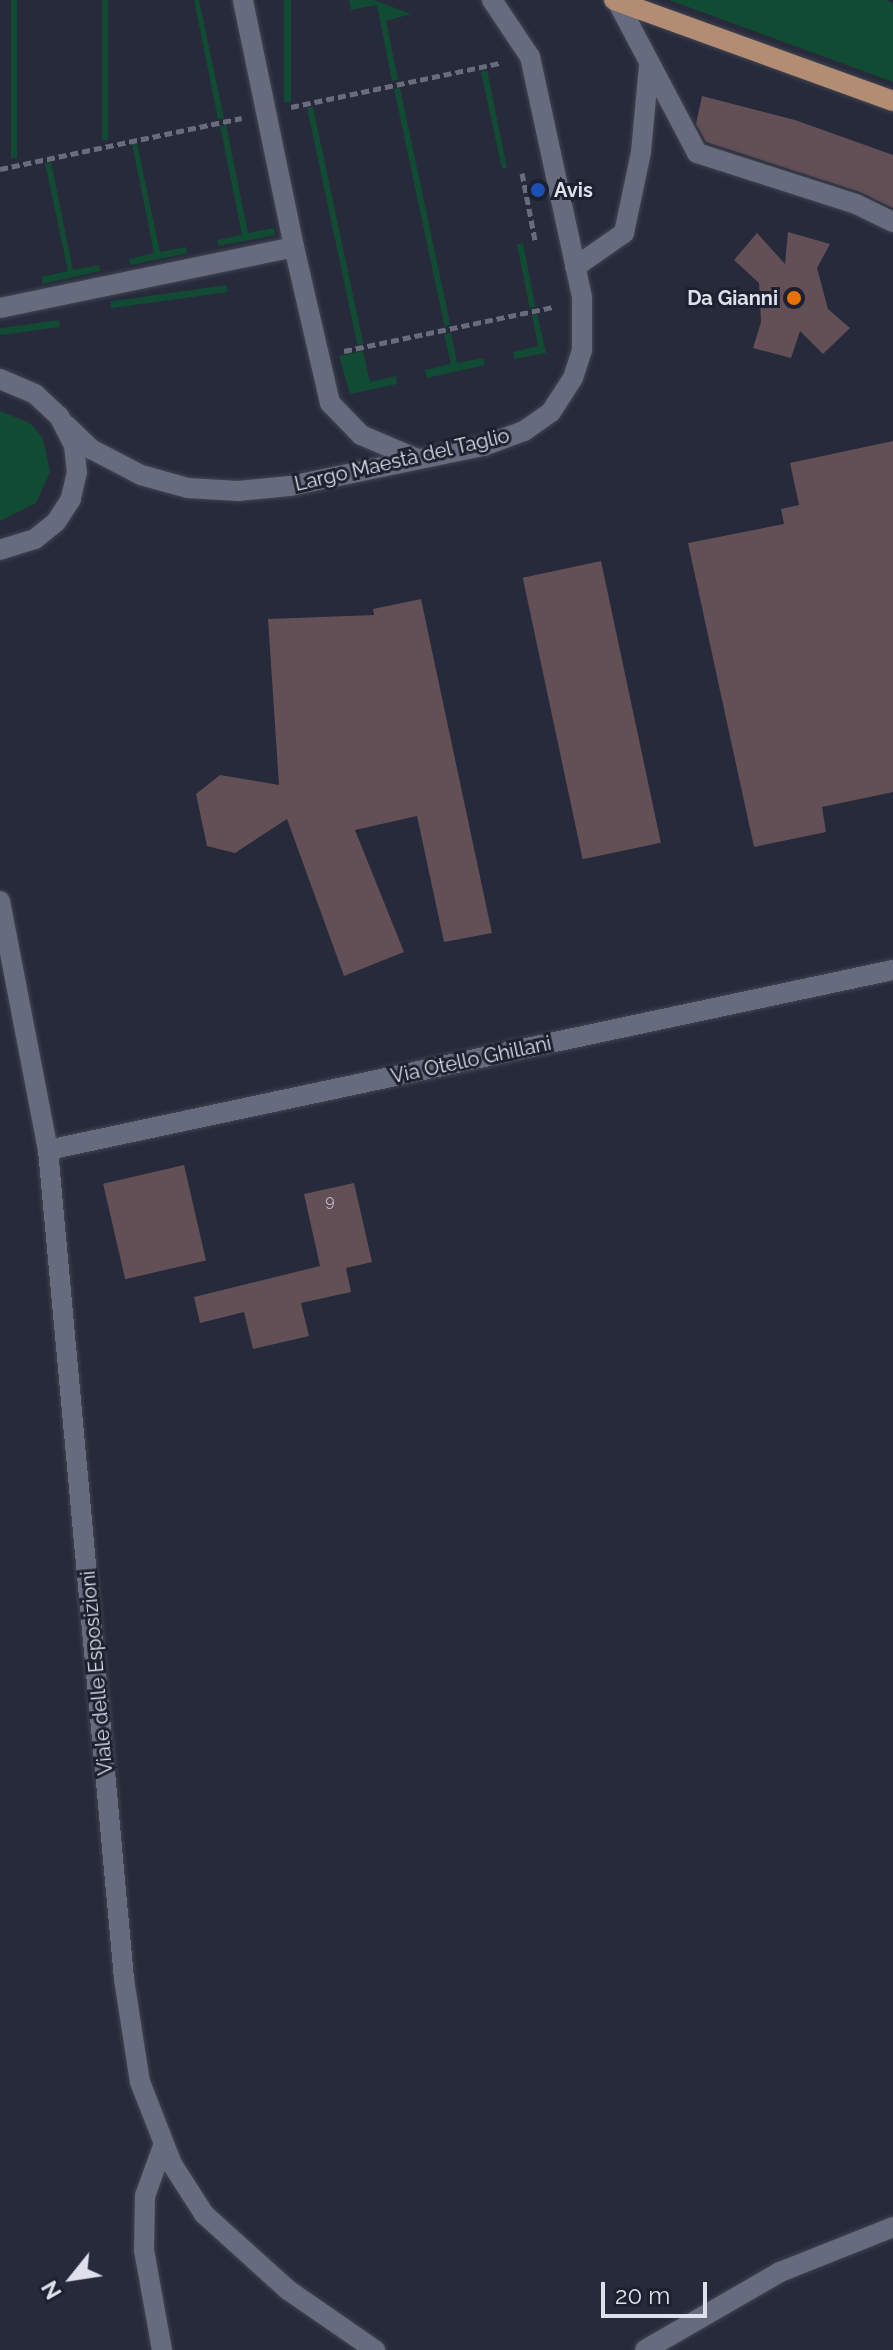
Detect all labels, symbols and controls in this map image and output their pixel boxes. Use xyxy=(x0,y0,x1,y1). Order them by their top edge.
place label: Avis xyxy=(554,178,593,202)
marker: Avis xyxy=(529,181,547,199)
place label: Da Gianni xyxy=(687,286,778,310)
marker: Da Gianni xyxy=(785,289,803,307)
street label: Largo Maestà del Taglio xyxy=(292,423,512,497)
street label: Via Otello Ghillani xyxy=(389,1031,553,1089)
house number: 9 xyxy=(325,1191,335,1211)
street label: Viale delle Esposizioni xyxy=(76,1570,118,1776)
north arrow xyxy=(32,2238,112,2318)
scale bar xyxy=(605,2266,711,2316)
text: N xyxy=(36,2276,67,2304)
text: 20 m xyxy=(615,2281,670,2310)

